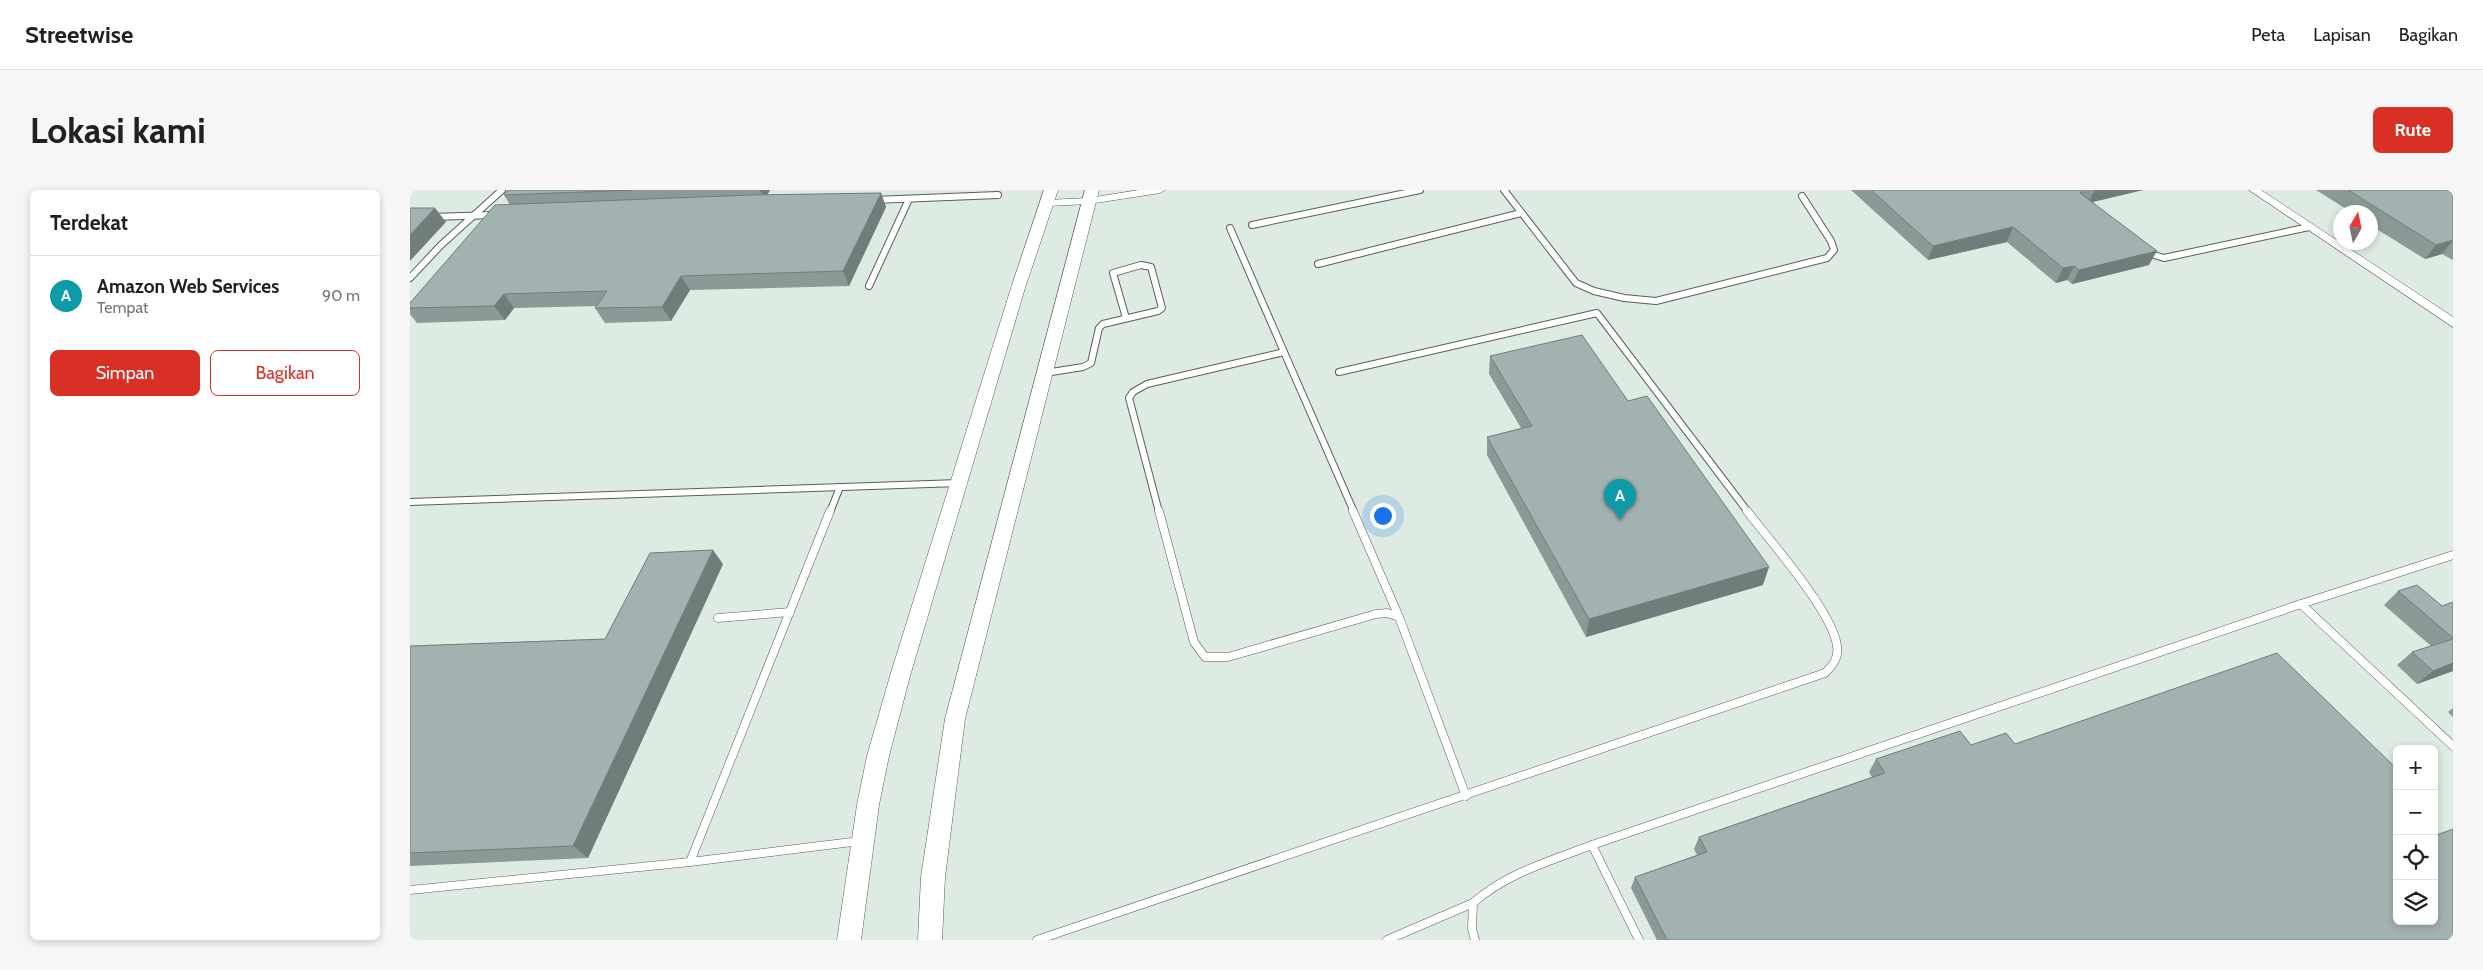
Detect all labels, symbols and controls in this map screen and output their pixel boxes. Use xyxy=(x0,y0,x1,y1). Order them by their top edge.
text: Streetwise xyxy=(25,20,133,49)
text: Peta xyxy=(2251,24,2285,46)
text: Lapisan xyxy=(2313,24,2371,46)
text: Bagikan xyxy=(2399,24,2458,46)
button: Rute xyxy=(2373,107,2453,153)
text: Lokasi kami xyxy=(30,109,206,152)
north arrow xyxy=(2333,205,2378,250)
text: Terdekat xyxy=(50,210,128,235)
text: Amazon Web Services xyxy=(97,275,279,298)
text: A xyxy=(61,286,71,305)
text: 90 m xyxy=(322,286,360,305)
text: Tempat xyxy=(97,298,148,317)
button: Simpan xyxy=(50,350,200,396)
button: Bagikan xyxy=(210,350,360,396)
pin: A xyxy=(1604,479,1636,520)
your location xyxy=(1370,503,1396,529)
map controls xyxy=(2393,745,2438,925)
button: + xyxy=(2393,745,2438,790)
button: − xyxy=(2393,790,2438,835)
button: locate xyxy=(2393,835,2438,880)
button: layers xyxy=(2393,880,2438,925)

